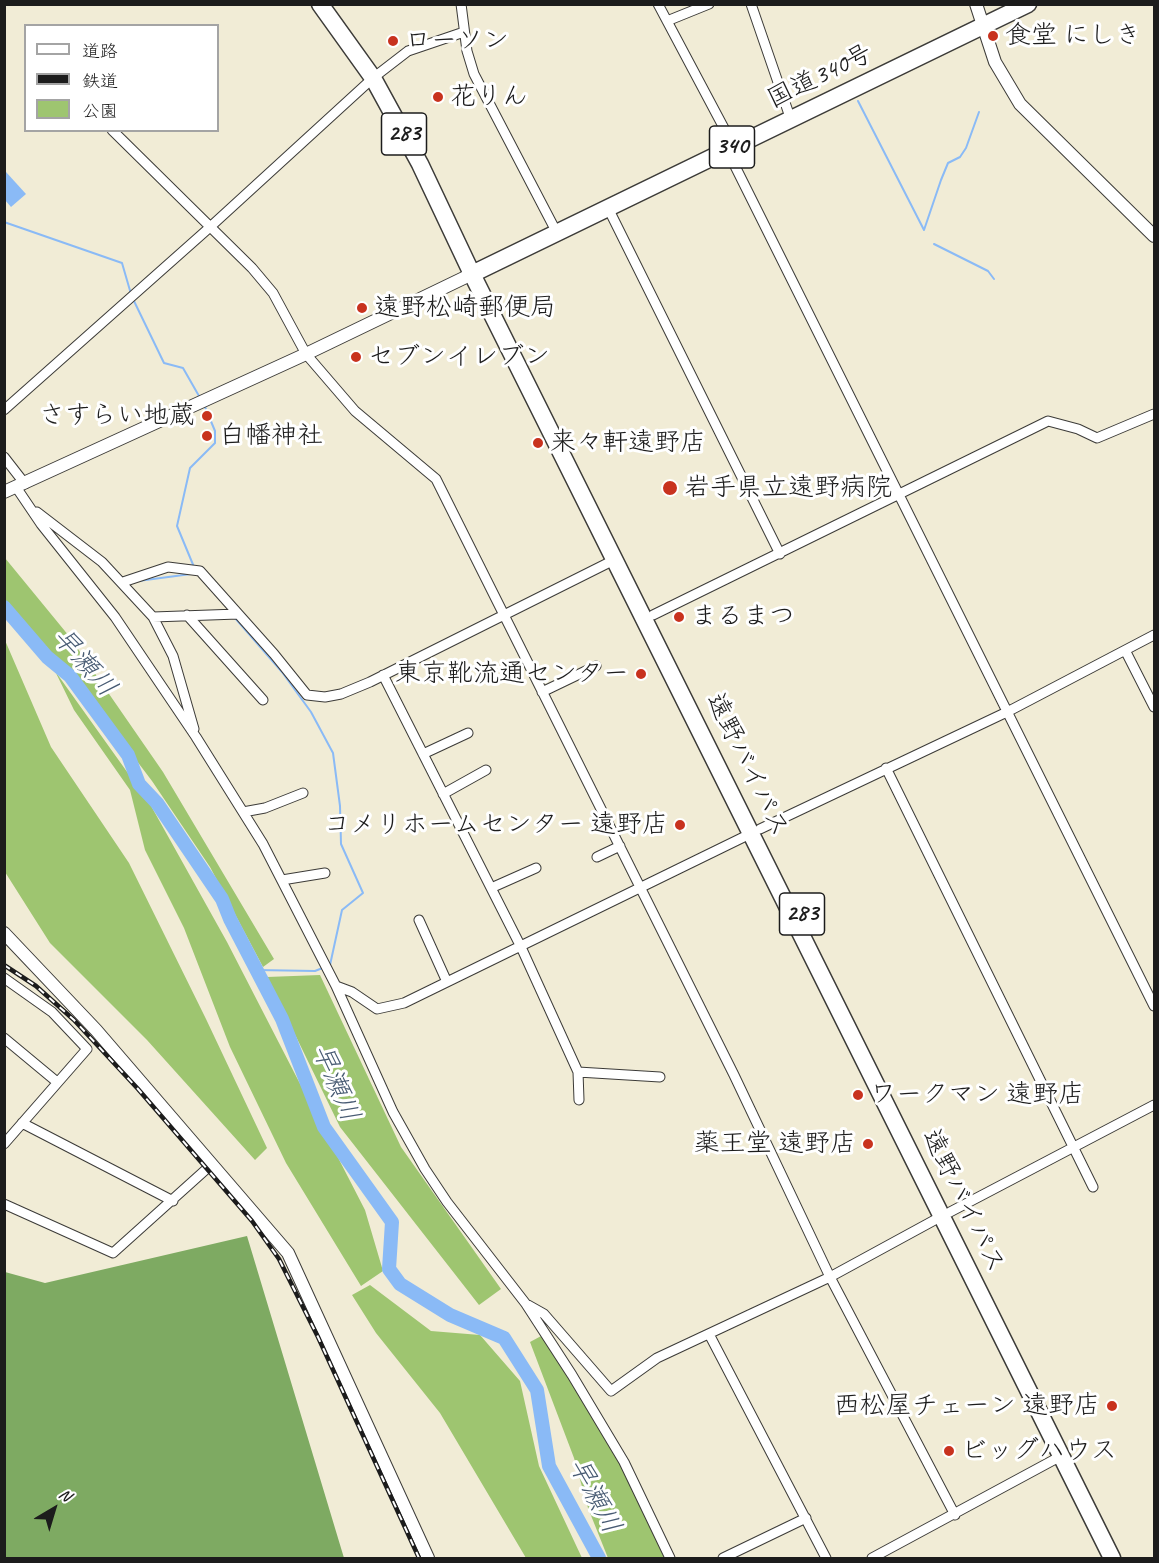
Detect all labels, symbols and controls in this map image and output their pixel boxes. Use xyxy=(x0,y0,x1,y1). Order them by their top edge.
place label: 食堂 にしき xyxy=(1005,20,1141,52)
legend xyxy=(24,24,219,132)
place label: ローソン xyxy=(405,25,509,57)
marker: 食堂 にしき xyxy=(986,29,1000,43)
marker: ローソン xyxy=(386,34,400,48)
street label: 国道340号 xyxy=(762,38,878,116)
text: 道路 xyxy=(82,40,118,62)
text: 鉄道 xyxy=(82,70,118,92)
place label: 花りん xyxy=(450,81,528,113)
marker: 花りん xyxy=(431,90,445,104)
text: 公園 xyxy=(82,100,118,122)
road number: 283 xyxy=(382,113,426,155)
road number: 340 xyxy=(710,126,754,168)
place label: 遠野松崎郵便局 xyxy=(374,292,556,324)
marker: 遠野松崎郵便局 xyxy=(355,301,369,315)
place label: セブンイレブン xyxy=(368,341,550,373)
marker: セブンイレブン xyxy=(349,350,363,364)
place label: さすらい地蔵 xyxy=(39,400,195,432)
marker: さすらい地蔵 xyxy=(200,409,214,423)
place label: 白幡神社 xyxy=(219,420,323,452)
place label: 来々軒遠野店 xyxy=(550,427,706,459)
marker: 白幡神社 xyxy=(200,429,214,443)
marker: 来々軒遠野店 xyxy=(531,436,545,450)
place label: 岩手県立遠野病院 xyxy=(684,472,892,504)
marker: 岩手県立遠野病院 xyxy=(661,479,679,497)
place label: まるまつ xyxy=(691,601,795,633)
marker: まるまつ xyxy=(672,610,686,624)
water label: 早瀬川 xyxy=(45,622,123,704)
place label: 東京靴流通センター xyxy=(395,658,629,690)
marker: 東京靴流通センター xyxy=(634,667,648,681)
street label: 遠野バイパス xyxy=(699,688,795,842)
place label: コメリホームセンター 遠野店 xyxy=(324,809,668,841)
marker: コメリホームセンター 遠野店 xyxy=(673,818,687,832)
road number: 283 xyxy=(780,893,824,935)
water label: 早瀬川 xyxy=(304,1039,366,1127)
place label: ワークマン 遠野店 xyxy=(870,1079,1084,1111)
marker: ワークマン 遠野店 xyxy=(851,1088,865,1102)
street label: 遠野バイパス xyxy=(915,1124,1011,1278)
place label: 薬王堂 遠野店 xyxy=(694,1128,856,1160)
marker: 薬王堂 遠野店 xyxy=(861,1137,875,1151)
place label: 西松屋チェーン 遠野店 xyxy=(834,1390,1100,1422)
marker: 西松屋チェーン 遠野店 xyxy=(1105,1399,1119,1413)
place label: ビッグハウス xyxy=(961,1435,1117,1467)
marker: ビッグハウス xyxy=(942,1444,956,1458)
water label: 早瀬川 xyxy=(561,1453,627,1539)
north arrow xyxy=(24,1479,84,1539)
text: N xyxy=(55,1484,75,1506)

